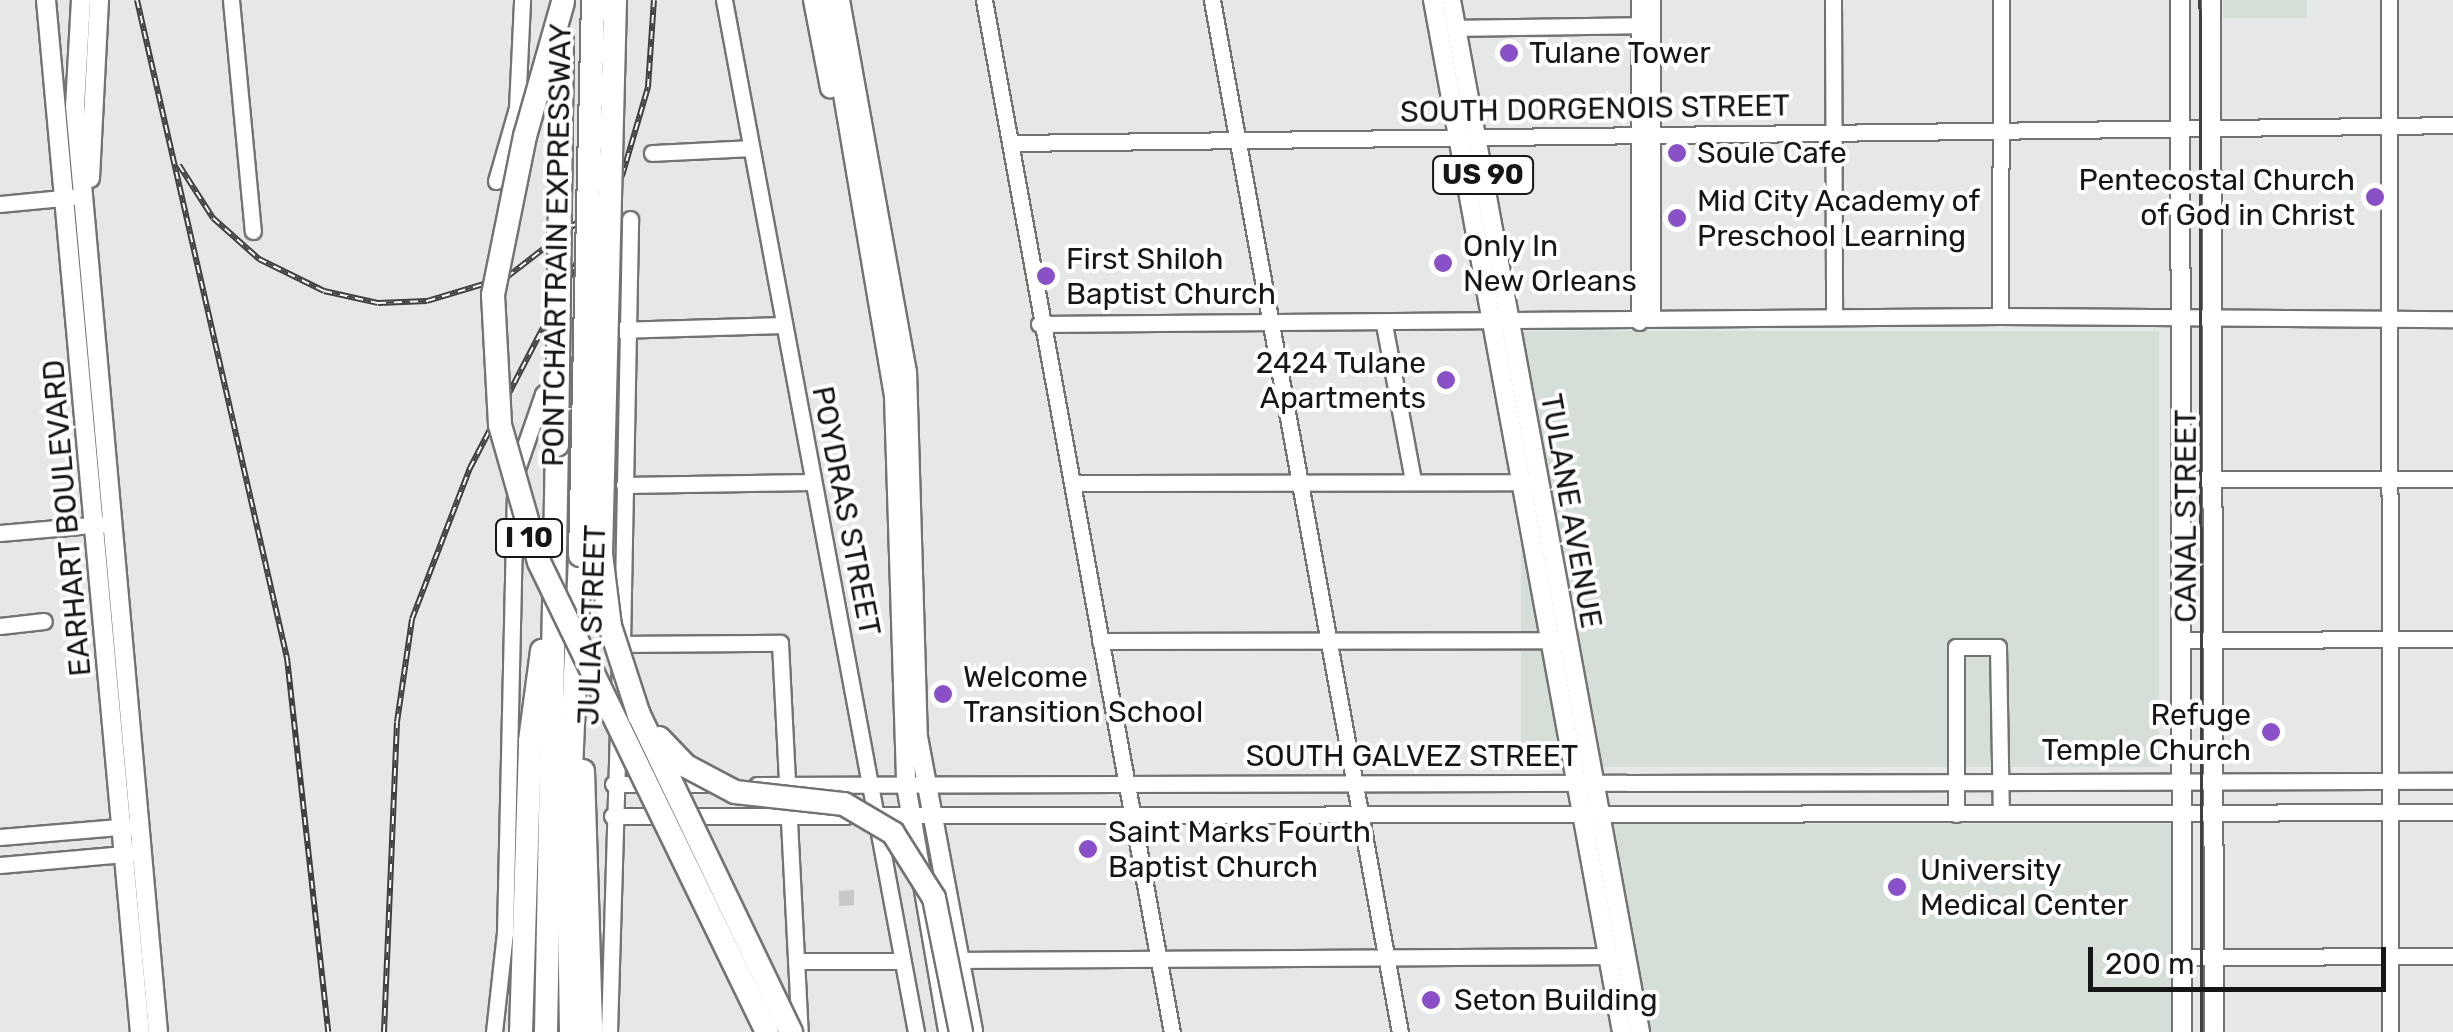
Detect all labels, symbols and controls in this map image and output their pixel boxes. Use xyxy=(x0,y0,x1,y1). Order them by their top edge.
street label: PONTCHARTRAIN EXPRESSWAY xyxy=(535,23,579,467)
place label: Tulane Tower xyxy=(1529,35,1711,71)
marker: Tulane Tower xyxy=(1498,42,1520,64)
street label: SOUTH DORGENOIS STREET xyxy=(1400,88,1790,130)
place label: Soule Cafe xyxy=(1697,135,1847,171)
marker: Soule Cafe xyxy=(1666,142,1688,164)
road number: US 90 xyxy=(1430,152,1536,198)
place label: Pentecostal Church of God in Christ xyxy=(2078,162,2355,232)
place label: Mid City Academy of Preschool Learning xyxy=(1697,183,1983,254)
marker: Pentecostal Church of God in Christ xyxy=(2364,186,2386,208)
marker: Mid City Academy of Preschool Learning xyxy=(1666,207,1688,229)
place label: Only In New Orleans xyxy=(1463,228,1637,298)
place label: First Shiloh Baptist Church xyxy=(1066,241,1276,312)
marker: Only In New Orleans xyxy=(1432,252,1454,274)
marker: First Shiloh Baptist Church xyxy=(1035,265,1057,287)
place label: 2424 Tulane Apartments xyxy=(1255,345,1426,416)
street label: EARHART BOULEVARD xyxy=(35,358,99,678)
marker: 2424 Tulane Apartments xyxy=(1435,369,1457,391)
street label: POYDRAS STREET xyxy=(804,383,888,639)
street label: TULANE AVENUE xyxy=(1533,391,1609,631)
street label: CANAL STREET xyxy=(2168,409,2204,623)
road number: I 10 xyxy=(494,515,564,561)
street label: JULIA STREET xyxy=(570,524,614,726)
place label: Welcome Transition School xyxy=(963,659,1203,730)
marker: Welcome Transition School xyxy=(932,683,954,705)
place label: Refuge Temple Church xyxy=(2041,697,2251,768)
marker: Refuge Temple Church xyxy=(2260,721,2282,743)
street label: SOUTH GALVEZ STREET xyxy=(1246,738,1578,774)
place label: Saint Marks Fourth Baptist Church xyxy=(1108,814,1371,884)
marker: Saint Marks Fourth Baptist Church xyxy=(1077,838,1099,860)
place label: University Medical Center xyxy=(1920,852,2128,922)
marker: University Medical Center xyxy=(1884,874,1910,900)
scale bar xyxy=(2093,927,2390,989)
text: 200 m xyxy=(2105,946,2195,982)
place label: Seton Building xyxy=(1454,982,1658,1018)
marker: Seton Building xyxy=(1418,987,1444,1013)

